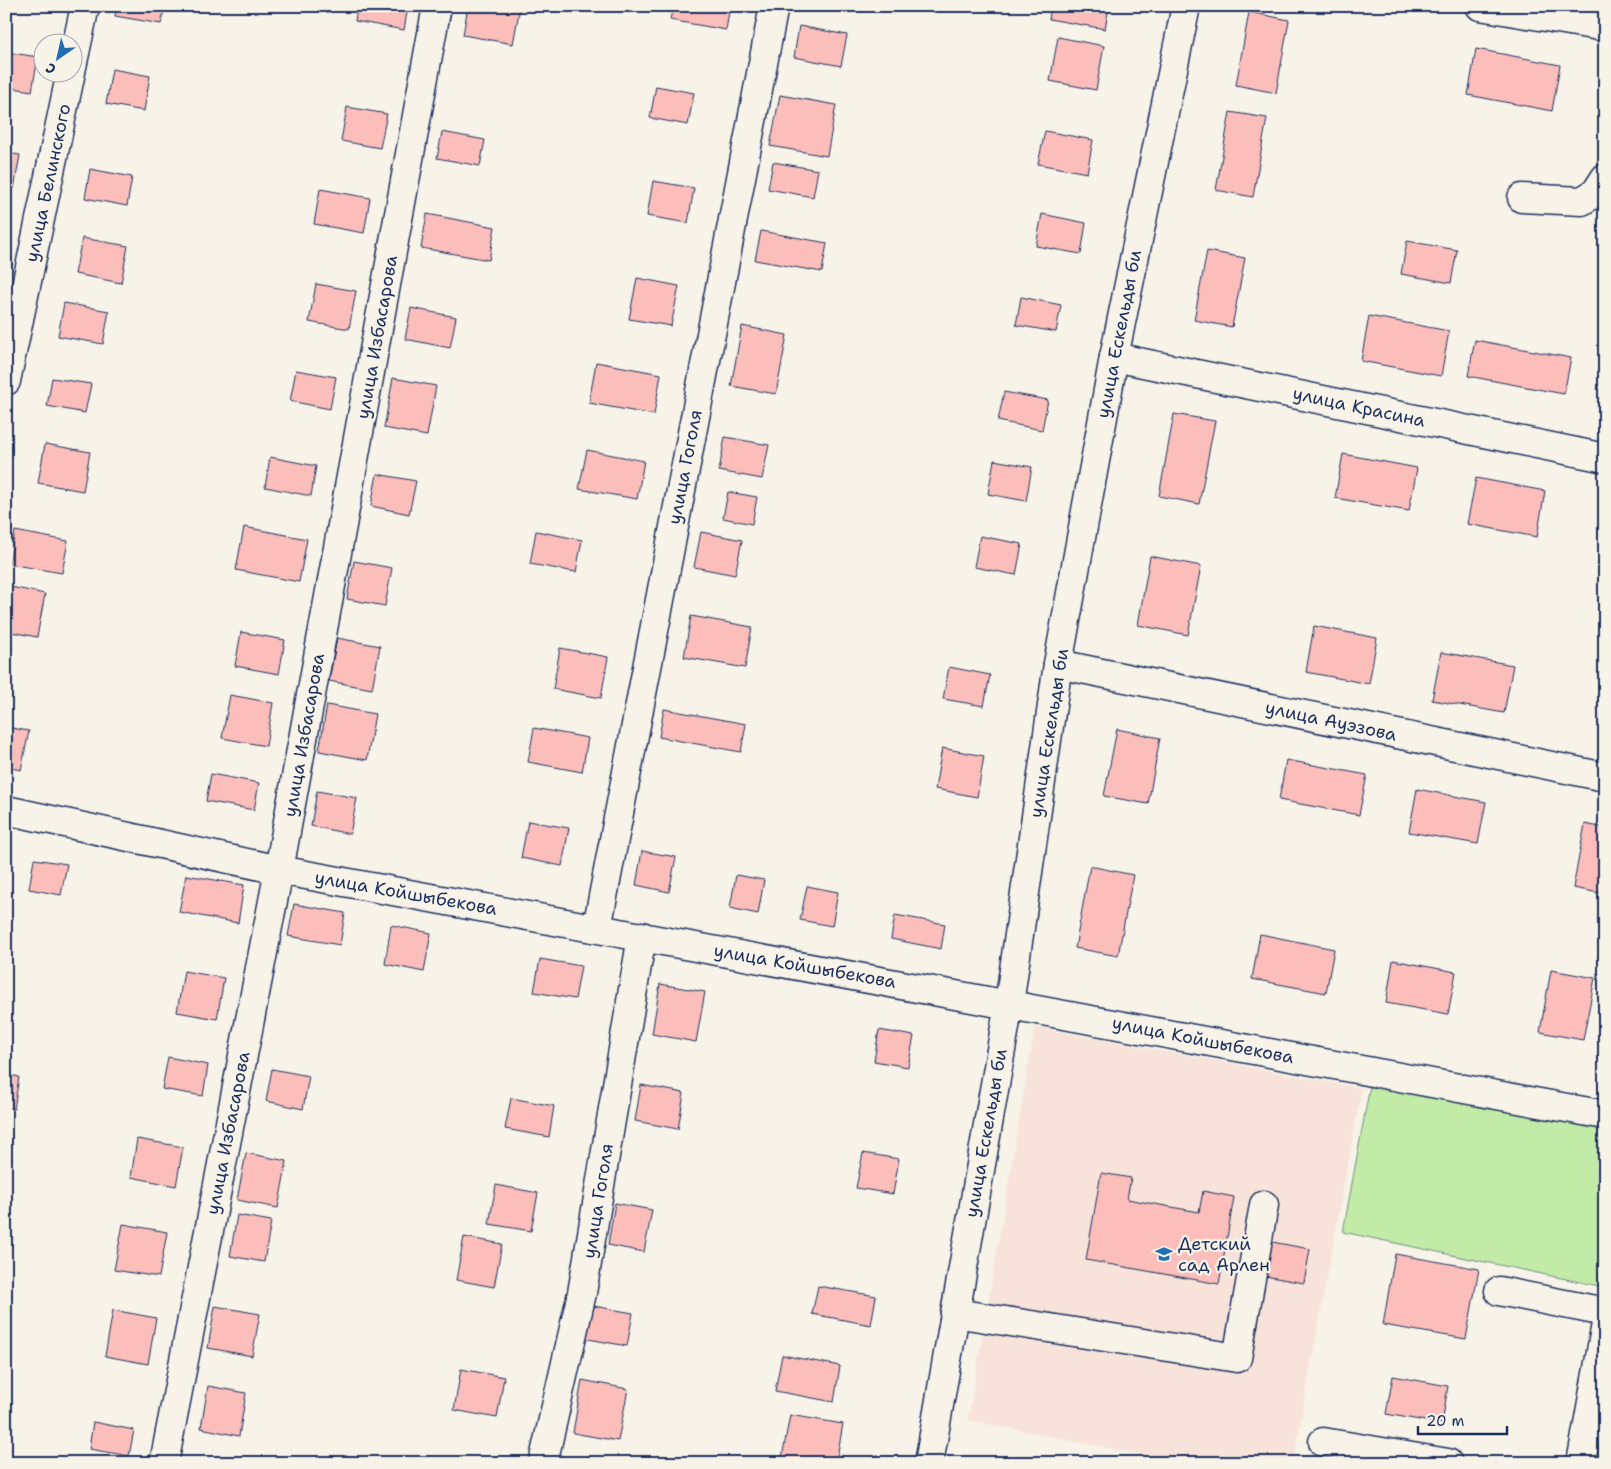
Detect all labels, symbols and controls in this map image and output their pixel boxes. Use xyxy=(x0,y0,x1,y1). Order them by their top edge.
north arrow xyxy=(32,32,82,82)
text: С xyxy=(42,59,59,79)
street label: улица Белинского xyxy=(20,102,76,264)
street label: улица Ескельды би xyxy=(1091,248,1147,420)
street label: улица Избасарова xyxy=(351,253,403,421)
street label: улица Красина xyxy=(1291,381,1427,433)
street label: улица Гоголя xyxy=(662,408,708,526)
street label: улица Ескельды би xyxy=(1024,646,1074,819)
street label: улица Избасарова xyxy=(278,651,330,819)
street label: улица Ауэзова xyxy=(1263,695,1399,747)
street label: улица Койшыбекова xyxy=(313,865,499,921)
street label: улица Койшыбекова xyxy=(712,938,898,994)
street label: улица Койшыбекова xyxy=(1110,1011,1296,1069)
street label: улица Ескельды би xyxy=(959,1046,1013,1219)
street label: улица Избасарова xyxy=(200,1049,256,1217)
street label: улица Гоголя xyxy=(577,1142,619,1260)
place label: Детский сад Арлен xyxy=(1178,1232,1270,1277)
school or university icon: Детский сад Арлен xyxy=(1154,1244,1174,1264)
scale bar xyxy=(1418,1404,1507,1436)
text: 20 m xyxy=(1426,1411,1465,1431)

